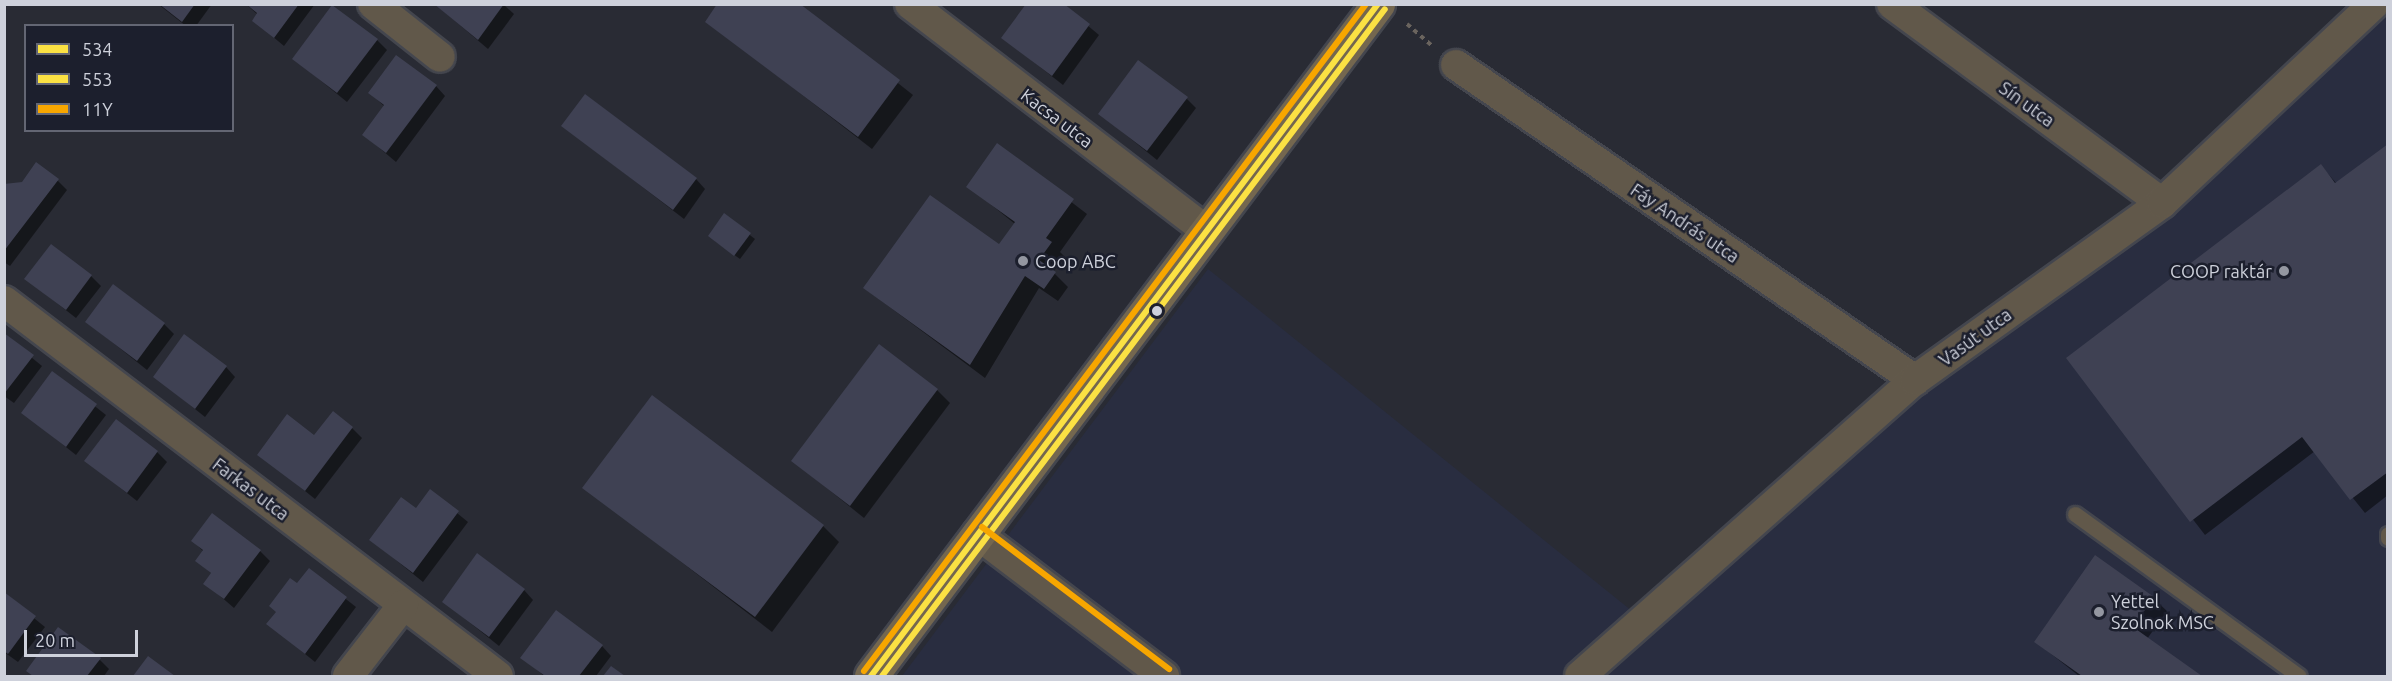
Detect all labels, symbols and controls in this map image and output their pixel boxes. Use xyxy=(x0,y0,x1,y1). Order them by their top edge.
legend xyxy=(24,24,234,132)
text: 534 xyxy=(82,39,112,59)
text: 553 xyxy=(82,69,112,89)
street label: Sín utca xyxy=(1995,77,2059,131)
street label: Kacsa utca xyxy=(1017,84,1097,152)
text: 11Y xyxy=(82,99,113,119)
street label: Fáy András utca xyxy=(1627,179,1743,267)
place label: Coop ABC xyxy=(1035,250,1116,272)
marker: Coop ABC xyxy=(1016,254,1030,268)
place label: COOP raktár xyxy=(2170,260,2272,282)
marker: COOP raktár xyxy=(2277,264,2291,278)
street label: Vasút utca xyxy=(1934,303,2016,371)
unlabelled marker xyxy=(1151,305,1163,317)
street label: Farkas utca xyxy=(209,453,293,525)
place label: Yettel Szolnok MSC xyxy=(2111,591,2214,634)
marker: Yettel Szolnok MSC xyxy=(2092,605,2106,619)
scale bar xyxy=(27,618,141,656)
text: 20 m xyxy=(35,630,75,650)

